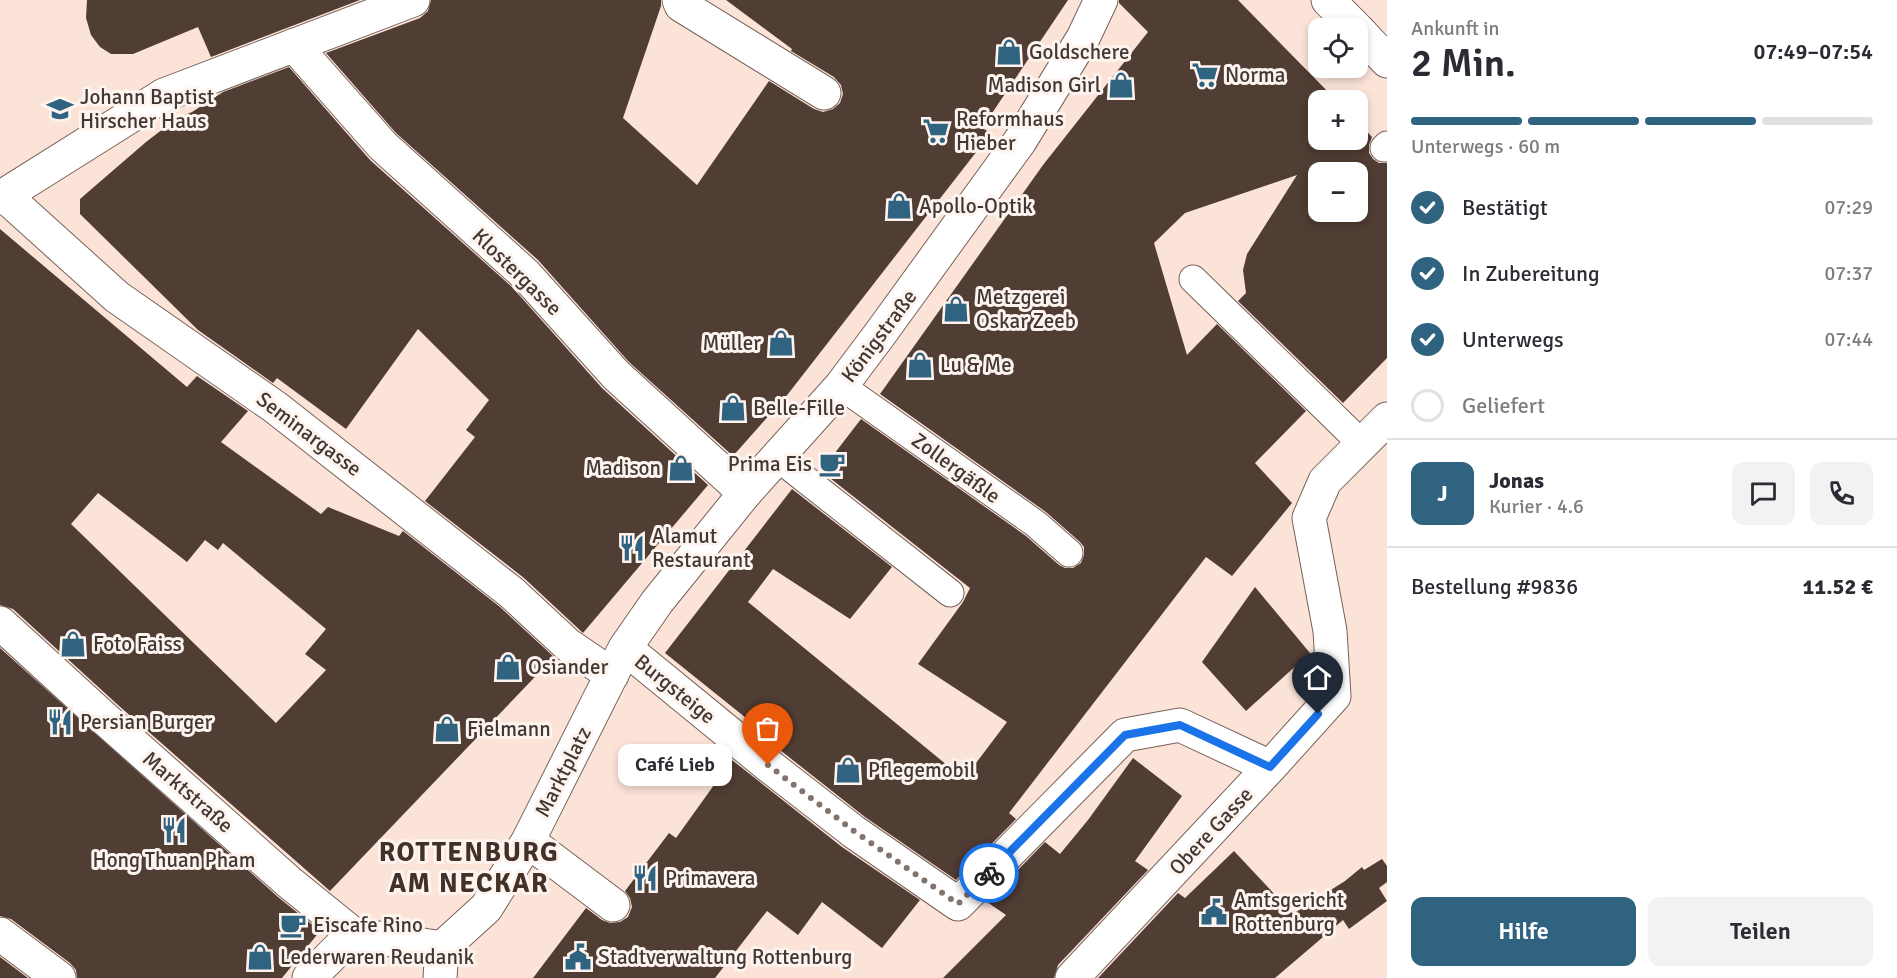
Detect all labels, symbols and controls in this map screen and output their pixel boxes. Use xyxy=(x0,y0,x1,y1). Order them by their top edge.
text: Ankunft in xyxy=(1411,16,1499,41)
map controls xyxy=(1308,18,1368,222)
button: locate xyxy=(1308,18,1368,78)
shop icon: Goldschere xyxy=(994,37,1024,67)
text: 07:49–07:54 xyxy=(1754,38,1873,65)
place label: Goldschere xyxy=(1029,39,1129,65)
text: 2 Min. xyxy=(1411,39,1516,87)
supermarket icon: Norma xyxy=(1190,60,1220,90)
place label: Norma xyxy=(1225,62,1285,88)
shop icon: Madison Girl xyxy=(1106,70,1136,100)
place label: Madison Girl xyxy=(987,72,1101,98)
place label: Johann Baptist Hirscher Haus xyxy=(80,84,214,134)
button: + xyxy=(1308,90,1368,150)
school or university icon: Johann Baptist Hirscher Haus xyxy=(45,94,75,124)
place label: Reformhaus Hieber xyxy=(956,106,1064,156)
supermarket icon: Reformhaus Hieber xyxy=(921,116,951,146)
text: Unterwegs · 60 m xyxy=(1411,134,1560,159)
button: − xyxy=(1308,162,1368,222)
shop icon: Apollo-Optik xyxy=(884,191,914,221)
icon: check xyxy=(1411,191,1444,224)
place label: Apollo-Optik xyxy=(919,193,1033,219)
text: Bestätigt xyxy=(1462,194,1548,221)
text: 07:29 xyxy=(1824,195,1873,220)
street label: Klostergasse xyxy=(467,223,567,321)
icon: check xyxy=(1411,257,1444,290)
text: In Zubereitung xyxy=(1462,260,1600,287)
text: 07:37 xyxy=(1824,261,1873,286)
street label: Königstraße xyxy=(836,284,922,388)
place label: Metzgerei Oskar Zeeb xyxy=(976,284,1076,334)
shop icon: Metzgerei Oskar Zeeb xyxy=(941,294,971,324)
icon: check xyxy=(1411,323,1444,356)
text: Unterwegs xyxy=(1462,326,1564,353)
text: 07:44 xyxy=(1824,327,1873,352)
shop icon: Müller xyxy=(766,328,796,358)
place label: Müller xyxy=(702,330,761,356)
shop icon: Lu & Me xyxy=(905,350,935,380)
place label: Lu & Me xyxy=(940,352,1012,378)
street label: Seminargasse xyxy=(251,386,367,482)
text: Geliefert xyxy=(1462,392,1545,419)
shop icon: Belle-Fille xyxy=(718,393,748,423)
place label: Belle-Fille xyxy=(753,395,845,421)
street label: Zollergäßle xyxy=(906,427,1006,509)
cafe icon: Prima Eis xyxy=(817,449,847,479)
place label: Prima Eis xyxy=(728,451,812,477)
shop icon: Madison xyxy=(666,453,696,483)
place label: Madison xyxy=(585,455,661,481)
button: chat xyxy=(1732,462,1795,525)
button: phone xyxy=(1810,462,1873,525)
text: Jonas xyxy=(1489,467,1544,494)
text: J xyxy=(1437,480,1448,507)
text: Kurier · 4.6 xyxy=(1489,494,1584,519)
place label: Alamut Restaurant xyxy=(652,523,751,573)
restaurant icon: Alamut Restaurant xyxy=(617,533,647,563)
text: Bestellung #9836 xyxy=(1411,573,1578,600)
text: 11.52 € xyxy=(1802,573,1873,600)
shop icon: Foto Faiss xyxy=(58,629,88,659)
place label: Foto Faiss xyxy=(93,631,182,657)
street label: Burgsteige xyxy=(629,648,721,730)
shop icon: Osiander xyxy=(493,652,523,682)
pin xyxy=(1292,652,1343,714)
place label: Osiander xyxy=(528,654,608,680)
icon: home xyxy=(1301,661,1334,694)
pin xyxy=(742,703,793,765)
restaurant icon: Persian Burger xyxy=(45,707,75,737)
place label: Persian Burger xyxy=(80,709,213,735)
icon: bag xyxy=(751,712,784,745)
shop icon: Fielmann xyxy=(432,714,462,744)
place label: Fielmann xyxy=(467,716,551,742)
street label: Marktplatz xyxy=(529,722,597,822)
callout: Café Lieb xyxy=(618,744,732,786)
street label: Marktstraße xyxy=(137,746,239,838)
text: Café Lieb xyxy=(635,752,715,777)
shop icon: Pflegemobil xyxy=(833,755,863,785)
place label: Pflegemobil xyxy=(868,757,976,783)
street label: Obere Gasse xyxy=(1164,782,1258,880)
restaurant icon: Hong Thuan Pham xyxy=(159,815,189,845)
district label: ROTTENBURG AM NECKAR xyxy=(379,836,559,900)
courier xyxy=(959,843,1019,903)
place label: Hong Thuan Pham xyxy=(93,847,255,873)
icon: bike xyxy=(973,857,1006,890)
restaurant icon: Primavera xyxy=(630,863,660,893)
place label: Primavera xyxy=(665,865,755,891)
place label: Amtsgericht Rottenburg xyxy=(1234,887,1344,937)
public building icon: Amtsgericht Rottenburg xyxy=(1199,897,1229,927)
button: Hilfe xyxy=(1411,897,1636,966)
button: Teilen xyxy=(1648,897,1873,966)
cafe icon: Eiscafe Rino xyxy=(278,910,308,940)
place label: Eiscafe Rino xyxy=(313,912,423,938)
shop icon: Lederwaren Reudanik xyxy=(245,942,275,972)
public building icon: Stadtverwaltung Rottenburg xyxy=(563,942,593,972)
place label: Lederwaren Reudanik xyxy=(280,944,475,970)
place label: Stadtverwaltung Rottenburg xyxy=(598,944,852,970)

